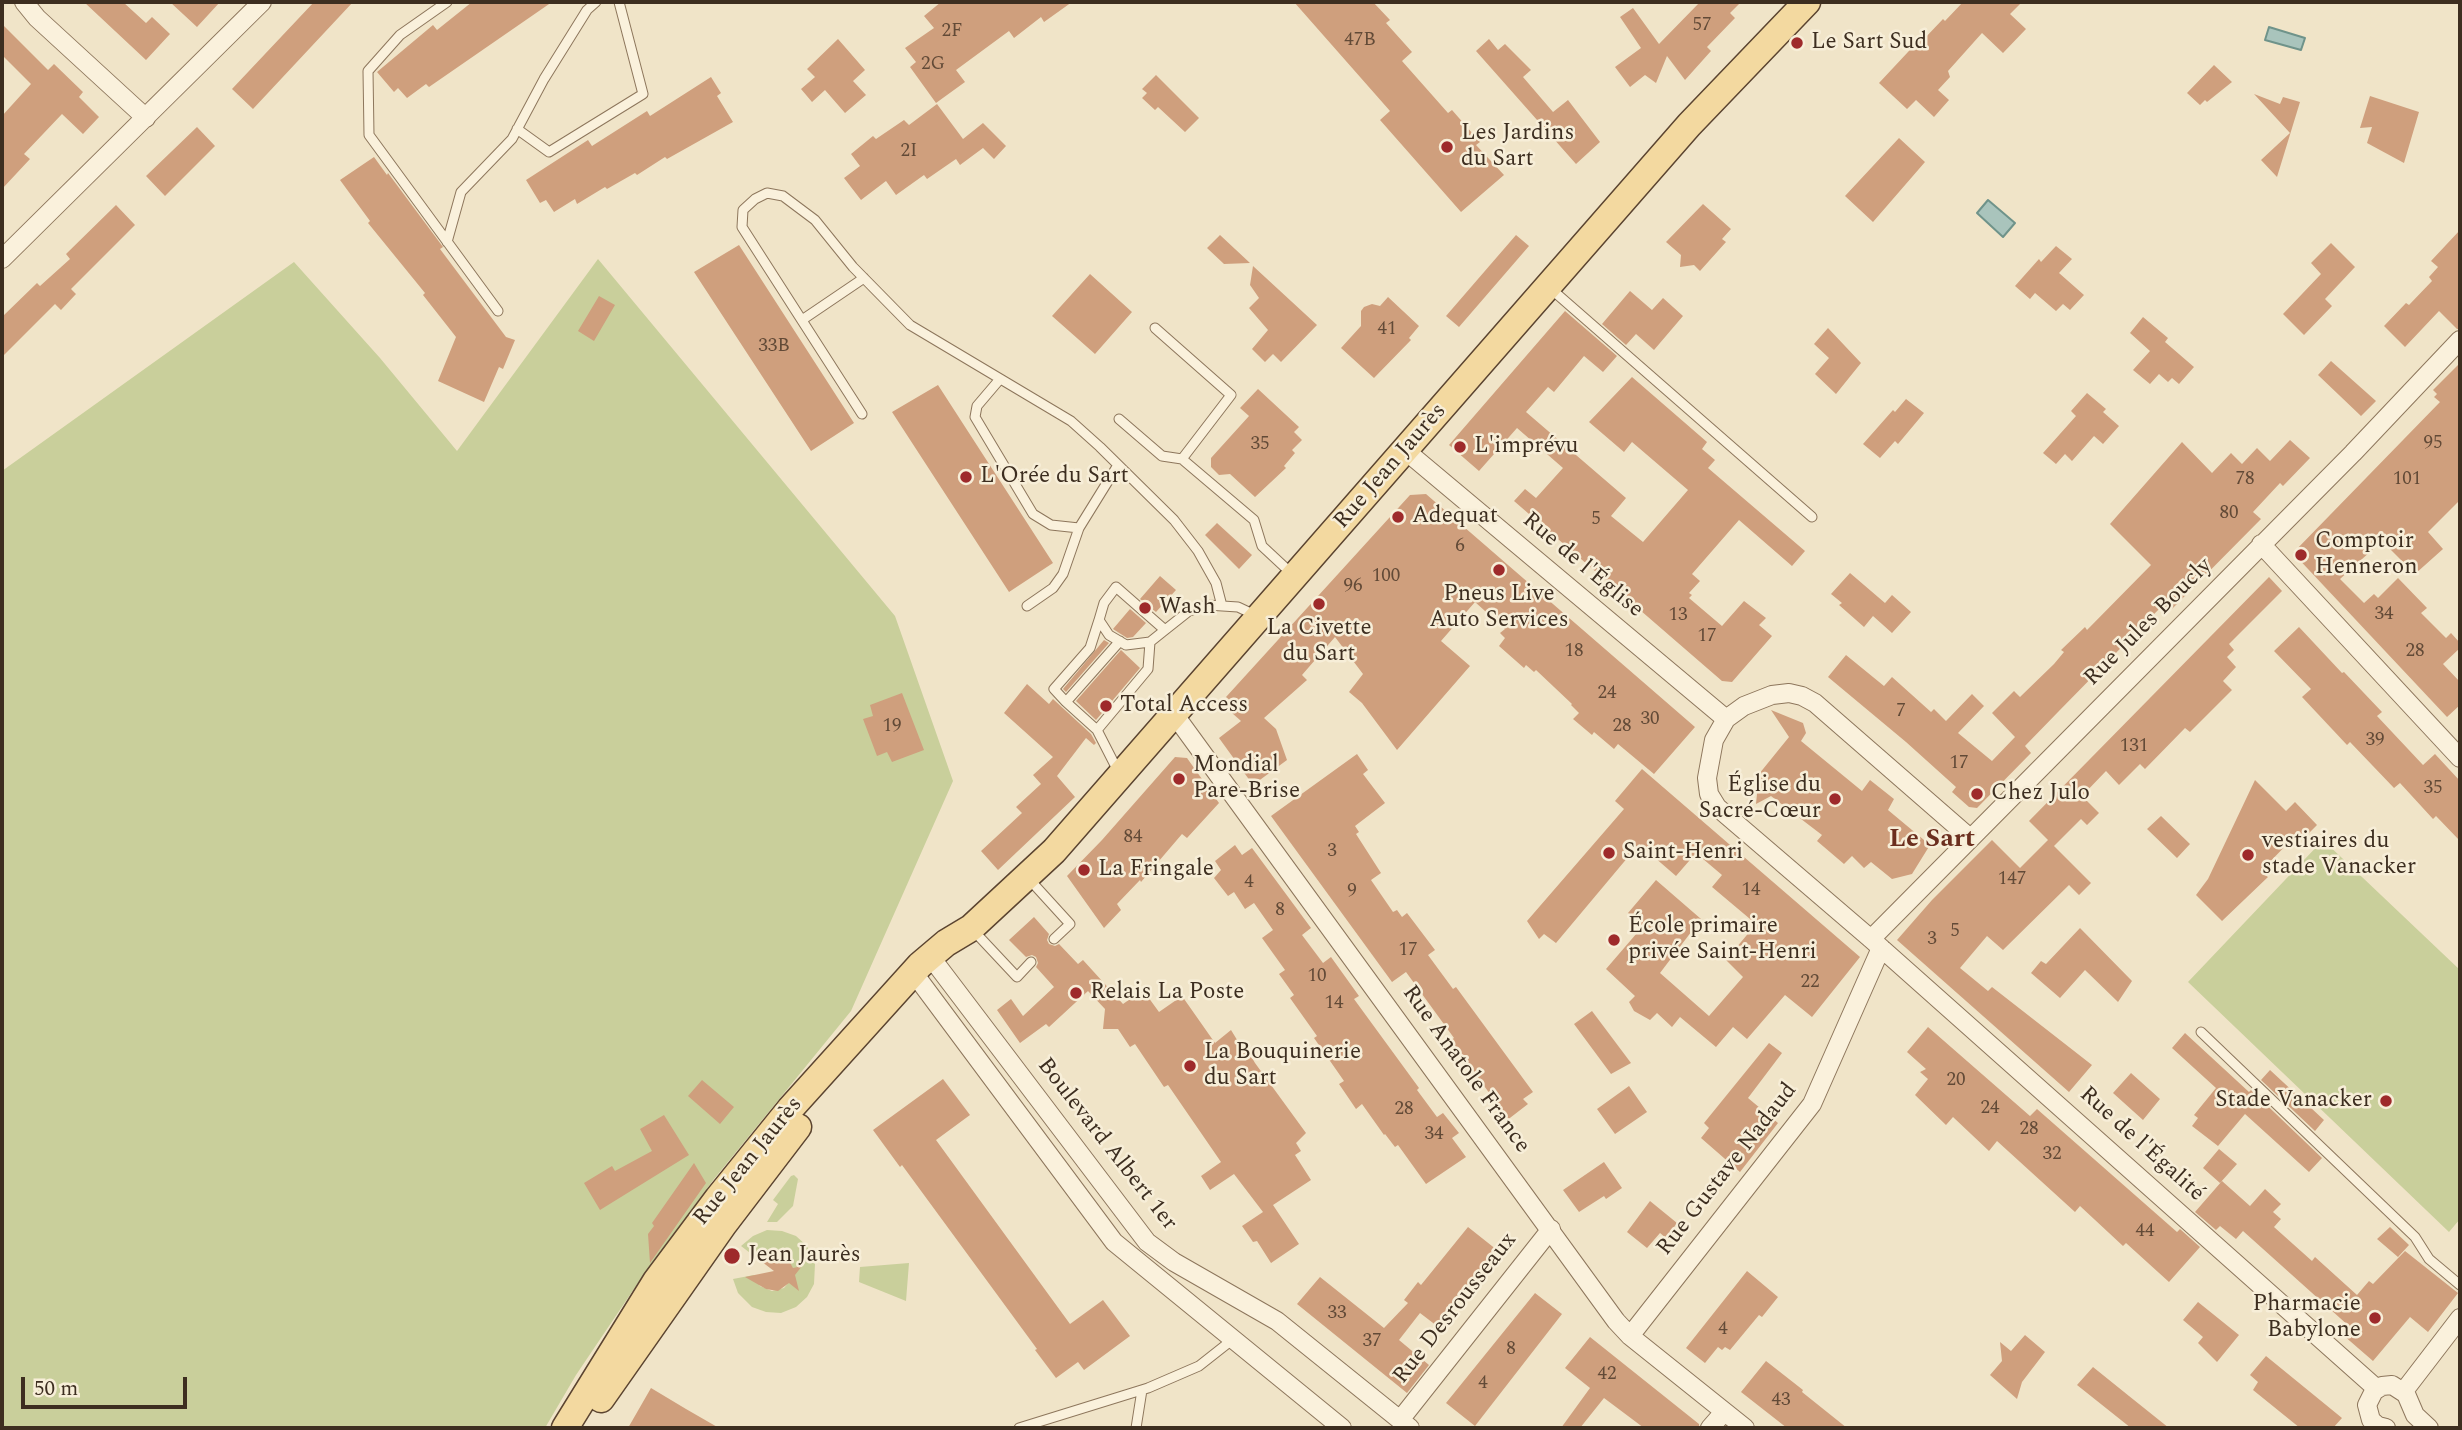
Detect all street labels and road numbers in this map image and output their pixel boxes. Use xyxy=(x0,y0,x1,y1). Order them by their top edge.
street label: Rue Jean Jaurès xyxy=(1329,398,1453,536)
street label: Rue de l'Église xyxy=(1516,507,1648,625)
street label: Rue Jules Boucly xyxy=(2079,553,2219,693)
street label: Rue Anatole France xyxy=(1395,981,1535,1159)
street label: Boulevard Albert 1er xyxy=(1030,1053,1182,1237)
street label: Rue Gustave Nadaud xyxy=(1652,1078,1804,1262)
street label: Rue de l'Égalité xyxy=(2073,1082,2209,1208)
street label: Rue Jean Jaurès xyxy=(689,1092,809,1232)
street label: Rue Desrousseaux xyxy=(1388,1228,1524,1390)

